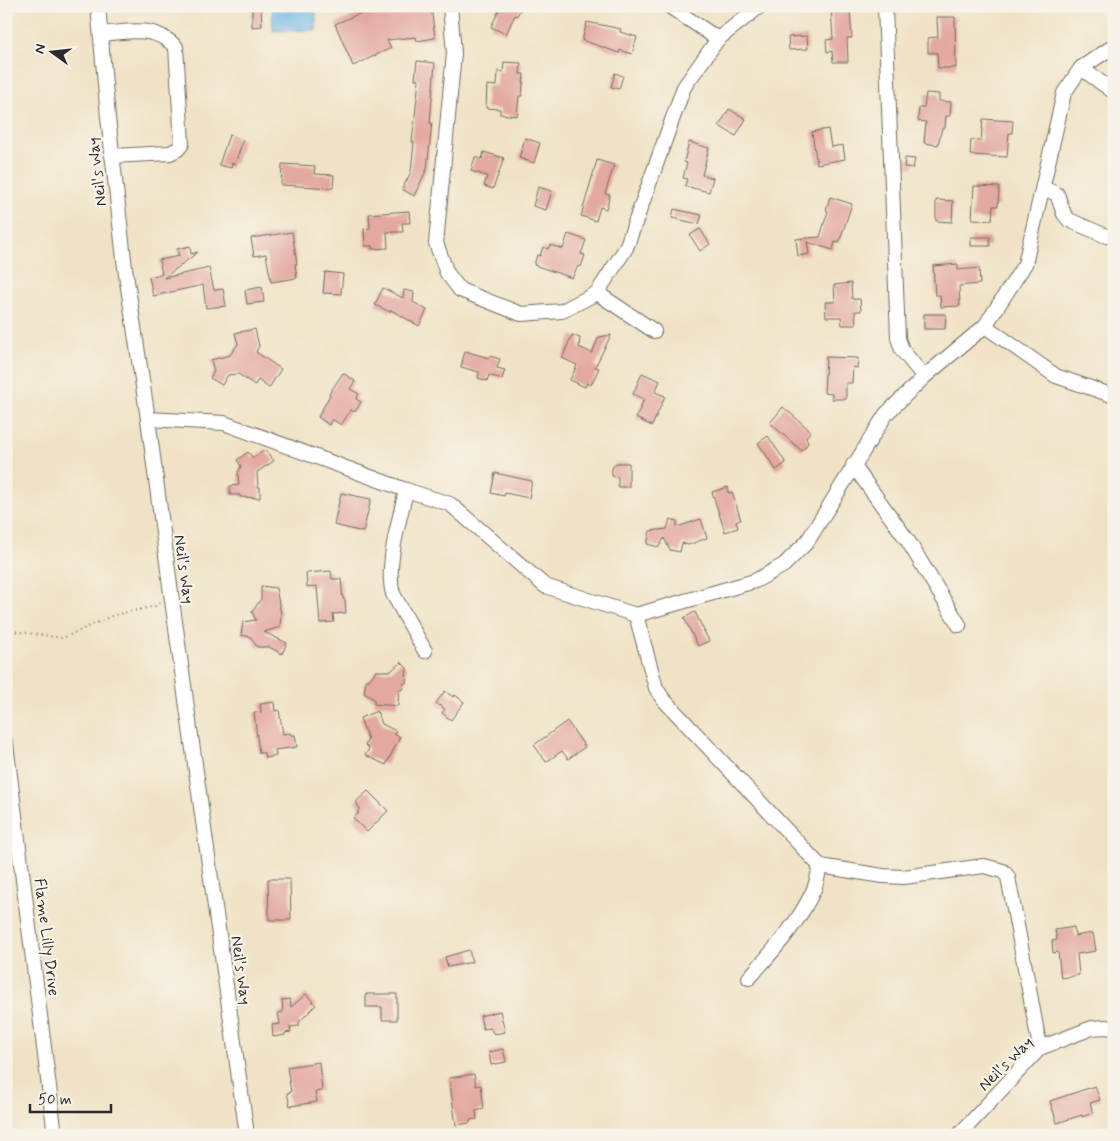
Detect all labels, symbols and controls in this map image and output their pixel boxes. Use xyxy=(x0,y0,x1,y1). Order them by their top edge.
north arrow xyxy=(28,28,78,78)
text: N xyxy=(31,42,50,56)
street label: Neil's Way xyxy=(83,136,112,208)
street label: Neil's Way xyxy=(168,533,199,605)
street label: Flame Lilly Drive xyxy=(29,877,64,997)
street label: Neil's Way xyxy=(225,934,256,1006)
street label: Neil's Way xyxy=(974,1032,1038,1096)
scale bar xyxy=(30,1081,111,1113)
text: 50 m xyxy=(38,1090,72,1110)

